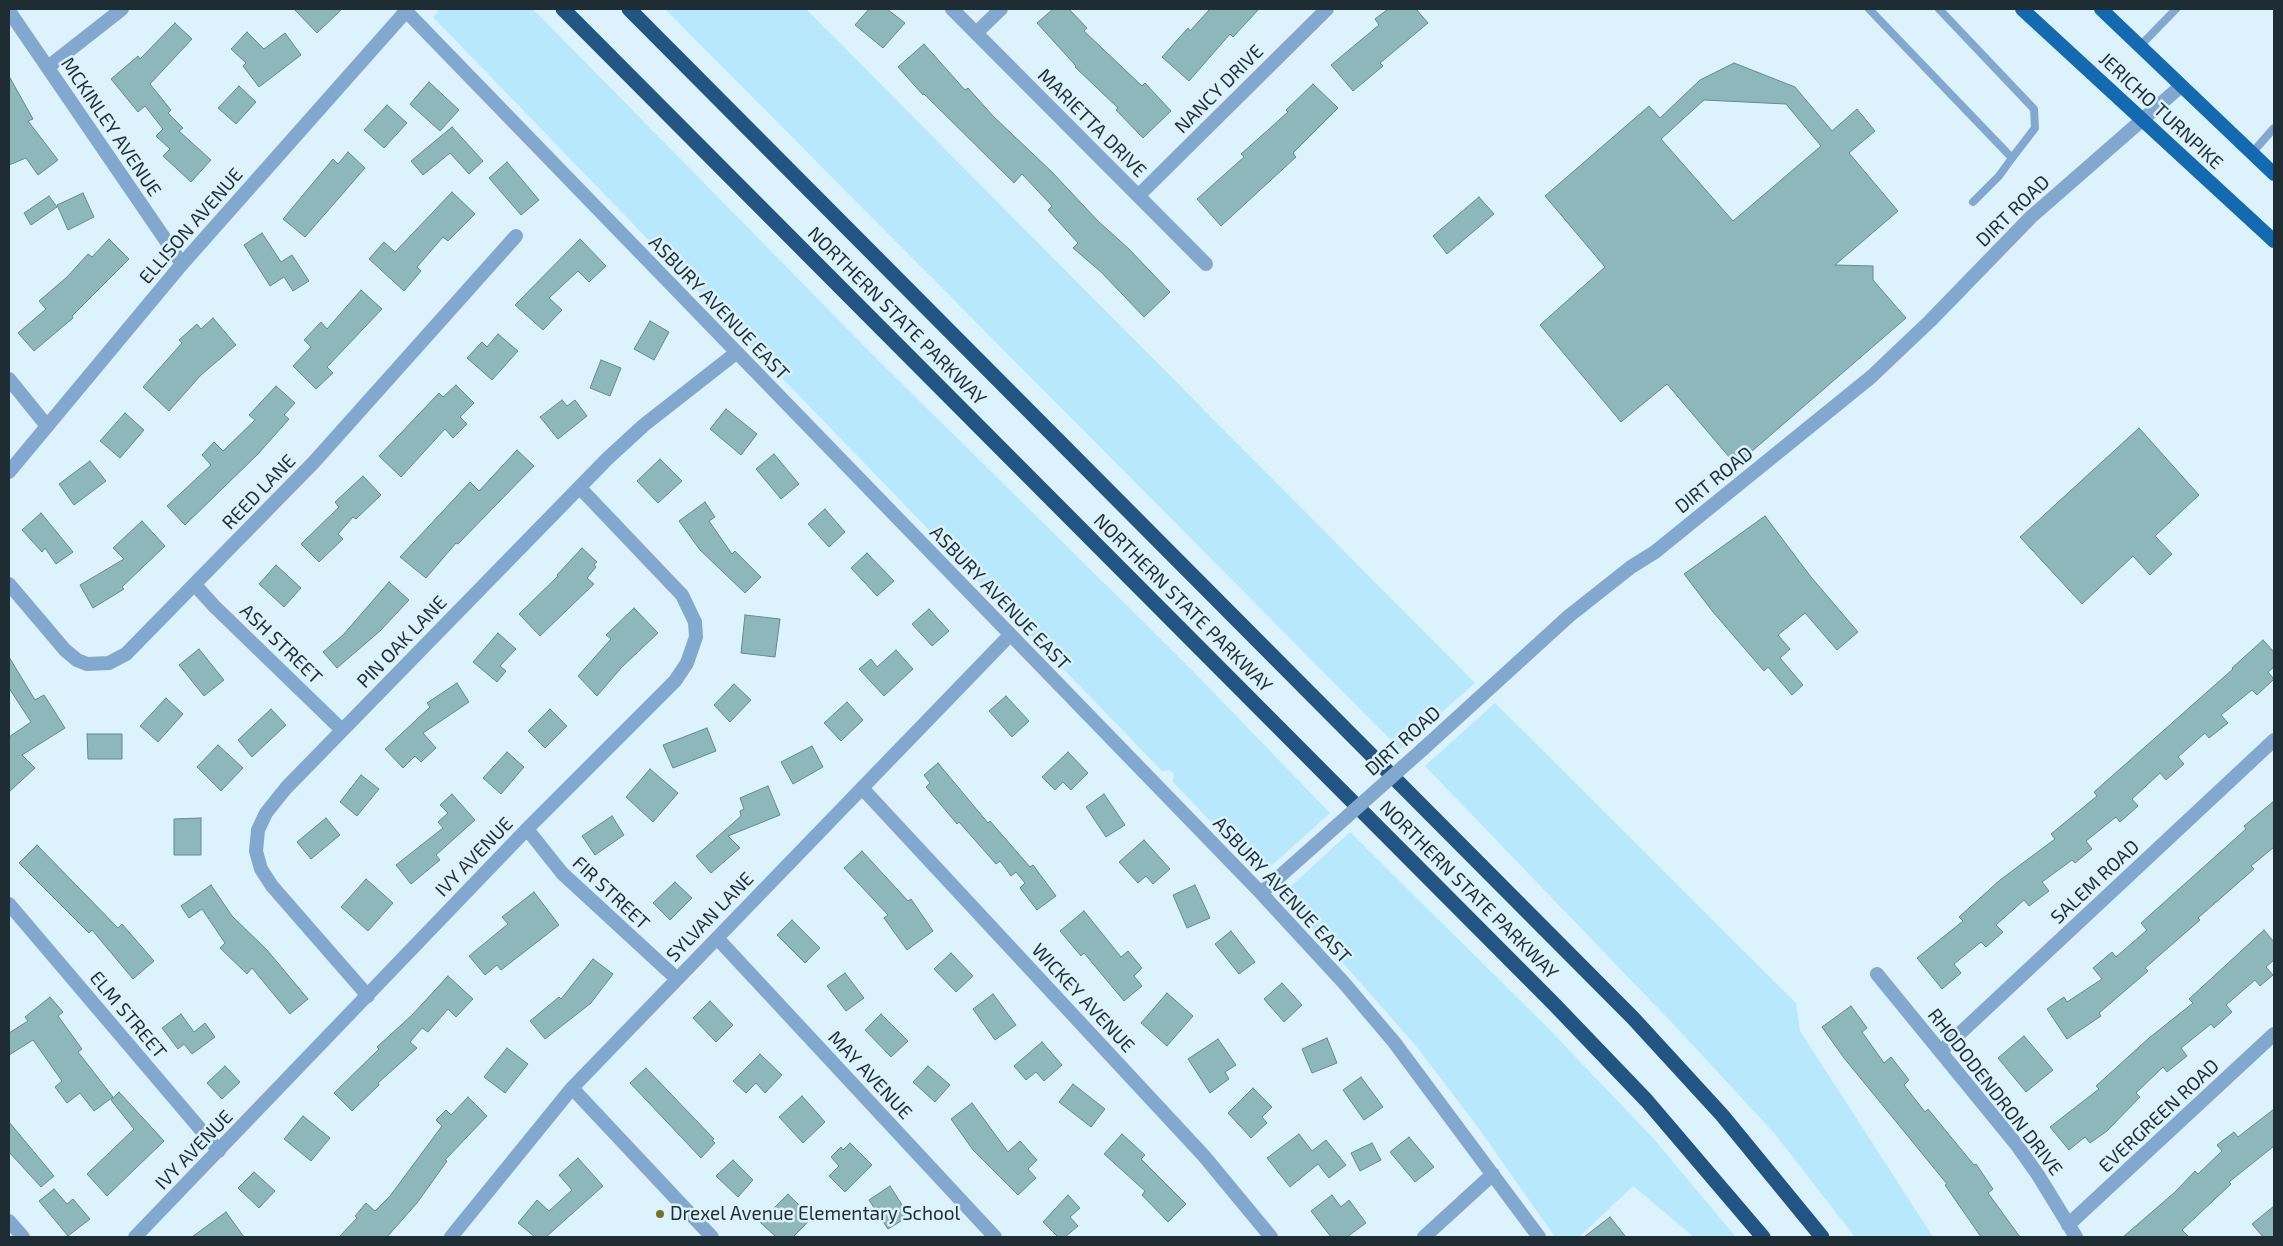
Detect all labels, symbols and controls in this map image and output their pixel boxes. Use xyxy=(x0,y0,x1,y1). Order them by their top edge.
street label: NANCY DRIVE xyxy=(1170,40,1268,138)
street label: JERICHO TURNPIKE xyxy=(2094,48,2228,174)
street label: MCKINLEY AVENUE xyxy=(56,53,166,201)
street label: MARIETTA DRIVE xyxy=(1033,64,1151,182)
street label: ELLISON AVENUE xyxy=(134,163,248,289)
street label: DIRT ROAD xyxy=(1972,170,2054,252)
street label: NORTHERN STATE PARKWAY xyxy=(803,222,991,410)
street label: ASBURY AVENUE EAST xyxy=(644,231,794,385)
street label: DIRT ROAD xyxy=(1671,442,1757,518)
street label: REED LANE xyxy=(218,450,300,534)
street label: NORTHERN STATE PARKWAY xyxy=(1089,509,1277,697)
street label: ASBURY AVENUE EAST xyxy=(925,521,1075,675)
street label: PIN OAK LANE xyxy=(352,591,452,693)
street label: ASH STREET xyxy=(235,599,327,689)
street label: DIRT ROAD xyxy=(1361,701,1445,781)
street label: NORTHERN STATE PARKWAY xyxy=(1375,796,1563,984)
street label: ASBURY AVENUE EAST xyxy=(1208,812,1356,968)
street label: IVY AVENUE xyxy=(430,813,518,901)
street label: SALEM ROAD xyxy=(2046,835,2144,929)
street label: FIR STREET xyxy=(568,852,654,934)
street label: SYLVAN LANE xyxy=(662,867,758,967)
street label: WICKEY AVENUE xyxy=(1027,939,1139,1057)
street label: ELM STREET xyxy=(85,967,171,1063)
street label: RHODODENDRON DRIVE xyxy=(1923,1004,2067,1180)
street label: MAY AVENUE xyxy=(823,1026,917,1124)
street label: EVERGREEN ROAD xyxy=(2094,1054,2224,1178)
street label: IVY AVENUE xyxy=(150,1106,238,1194)
place label: Drexel Avenue Elementary School xyxy=(670,1203,960,1225)
marker: Drexel Avenue Elementary School xyxy=(654,1208,666,1220)

